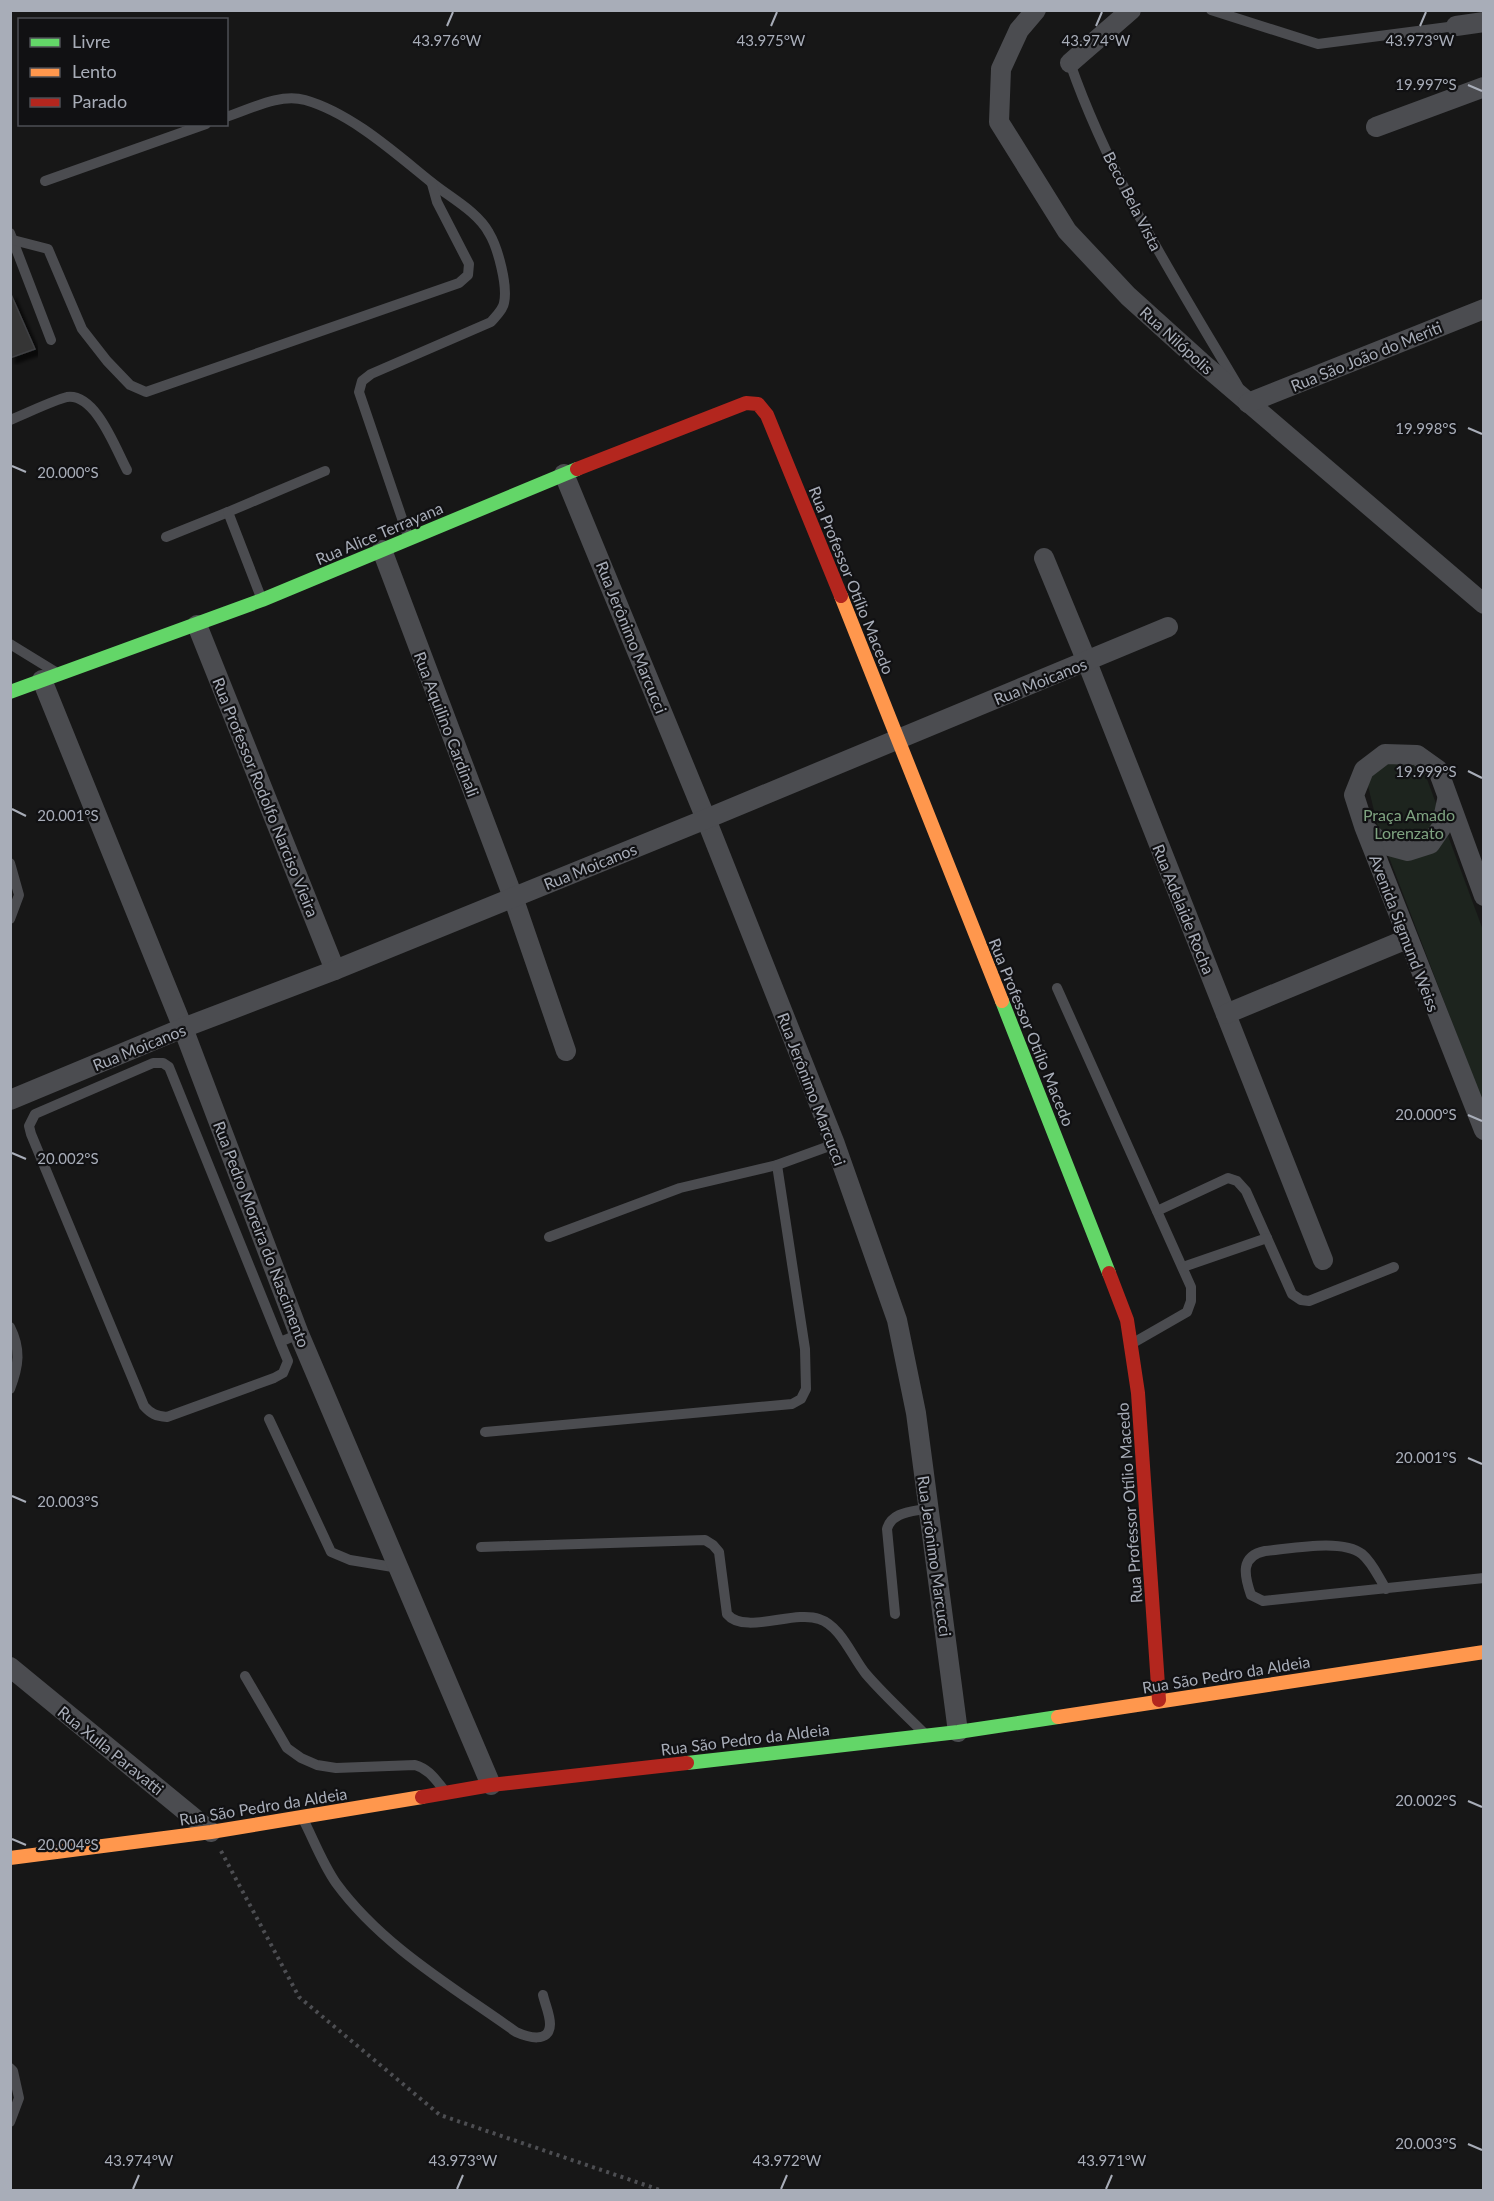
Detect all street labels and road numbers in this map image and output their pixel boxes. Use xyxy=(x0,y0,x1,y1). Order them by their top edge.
street label: Beco Bela Vista xyxy=(1100,148,1166,254)
street label: Rua Nilópolis xyxy=(1136,302,1218,378)
street label: Rua São João do Meriti xyxy=(1288,317,1444,395)
street label: Rua Professor Otílio Macedo xyxy=(806,483,898,677)
street label: Rua Alice Terrayana xyxy=(313,498,445,568)
street label: Rua Jerônimo Marcucci xyxy=(593,558,671,716)
street label: Rua Aquilino Cardinali xyxy=(411,649,483,799)
street label: Rua Moicanos xyxy=(991,654,1089,708)
street label: Rua Professor Rodolfo Narciso Vieira xyxy=(209,674,323,920)
street label: Rua Moicanos xyxy=(541,839,639,893)
street label: Rua Adelaide Rocha xyxy=(1149,841,1219,977)
street label: Avenida Sigmund Weiss xyxy=(1366,852,1444,1014)
street label: Rua Professor Otílio Macedo xyxy=(986,935,1078,1129)
street label: Rua Jerônimo Marcucci xyxy=(774,1010,850,1168)
street label: Rua Moicanos xyxy=(90,1020,188,1074)
street label: Rua Pedro Moreira do Nascimento xyxy=(210,1118,314,1350)
street label: Rua Professor Otílio Macedo xyxy=(1113,1402,1145,1604)
street label: Rua Jerônimo Marcucci xyxy=(914,1474,956,1638)
street label: Rua São Pedro da Aldeia xyxy=(1141,1651,1311,1697)
street label: Rua Xulla Paravatti xyxy=(54,1701,168,1799)
street label: Rua São Pedro da Aldeia xyxy=(660,1719,830,1759)
street label: Rua São Pedro da Aldeia xyxy=(178,1783,348,1829)

